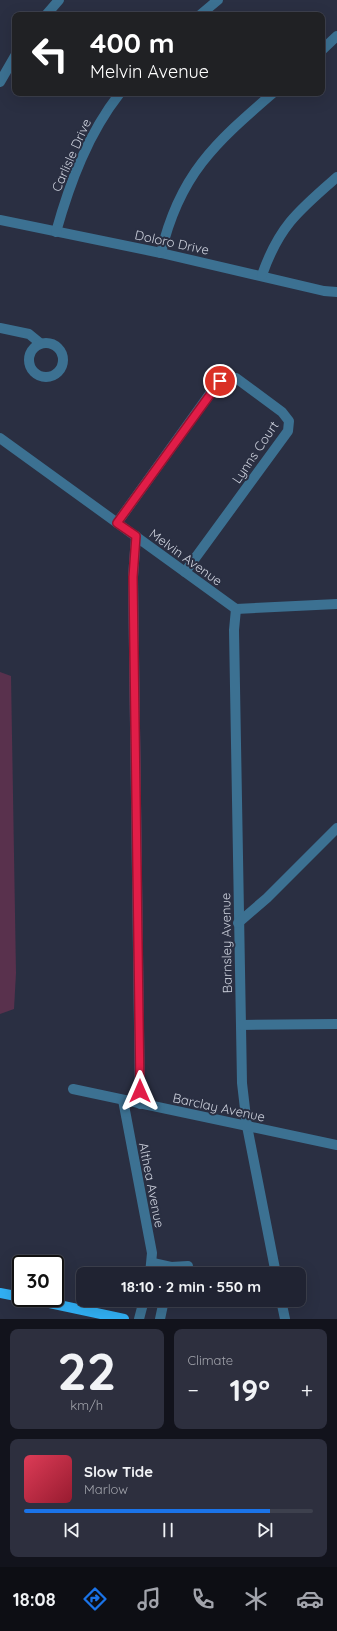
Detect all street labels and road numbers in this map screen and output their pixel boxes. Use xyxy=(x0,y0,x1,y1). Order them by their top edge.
street label: Carlisle Drive xyxy=(48,116,94,194)
street label: Doloro Drive xyxy=(133,226,211,258)
street label: Lynns Court xyxy=(228,418,282,486)
street label: Melvin Avenue xyxy=(147,525,225,589)
street label: Barnsley Avenue xyxy=(217,893,235,993)
street label: Barclay Avenue xyxy=(171,1089,267,1125)
street label: Althea Avenue xyxy=(136,1141,168,1229)

